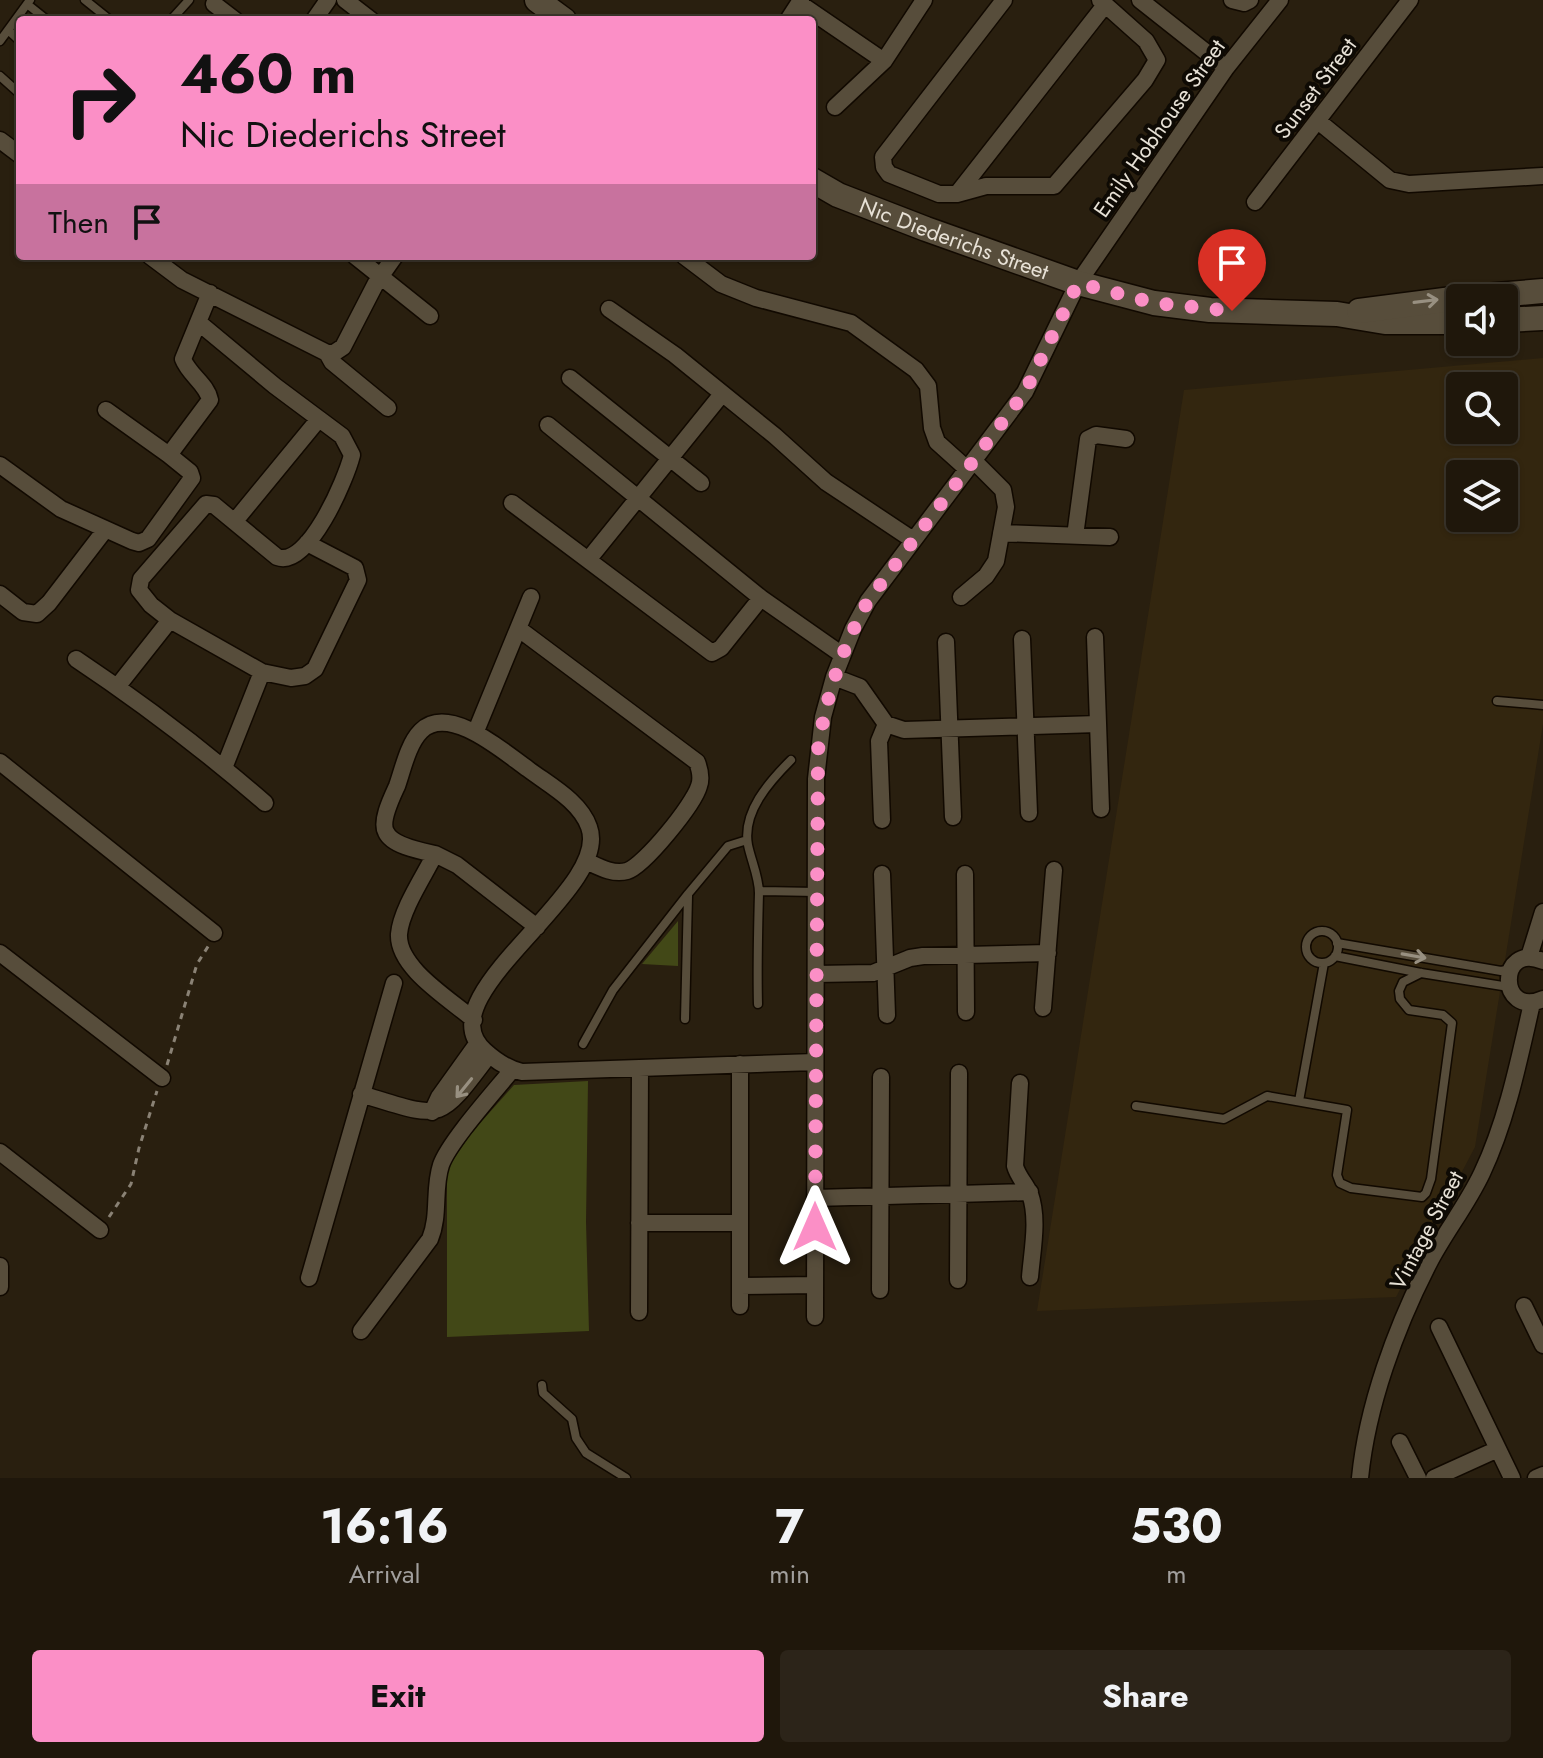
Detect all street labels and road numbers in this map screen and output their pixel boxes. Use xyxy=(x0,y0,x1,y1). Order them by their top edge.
street label: Sunset Street xyxy=(1266,30,1364,145)
street label: Emily Hobhouse Street xyxy=(1085,32,1233,224)
street label: Nic Diederichs Street xyxy=(855,189,1054,288)
street label: Vintage Street xyxy=(1381,1164,1471,1295)

